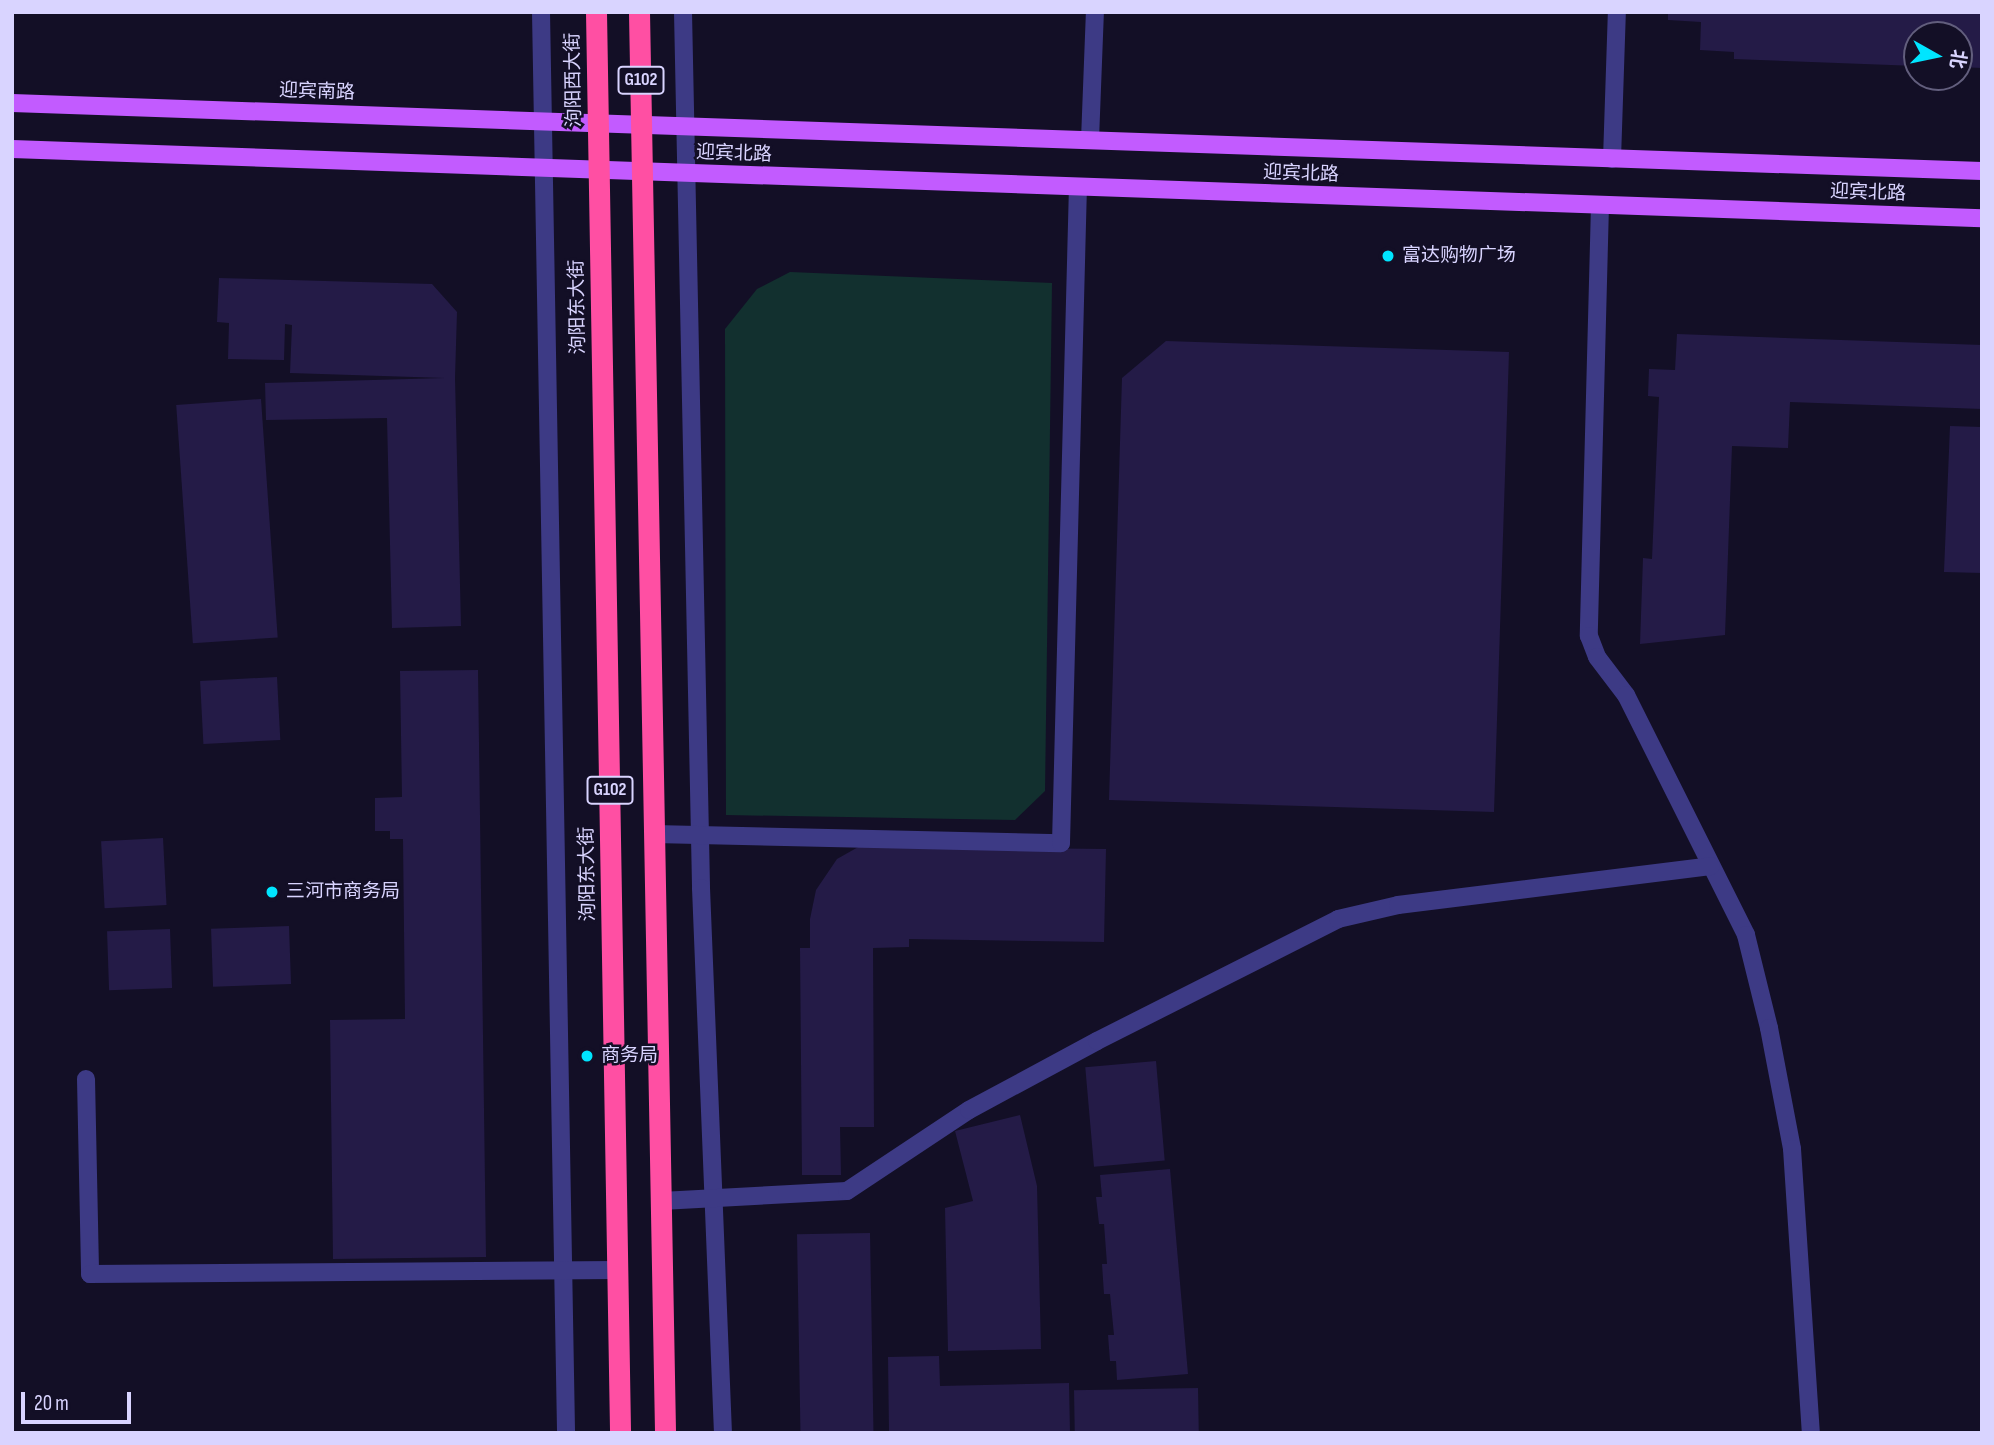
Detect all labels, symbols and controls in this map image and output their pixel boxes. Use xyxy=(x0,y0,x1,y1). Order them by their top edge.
north arrow xyxy=(1903,21,1973,91)
street label: 泃阳西大街 xyxy=(562,32,586,128)
text: 北 xyxy=(1944,48,1970,70)
road number: G102 xyxy=(616,66,666,94)
street label: 迎宾南路 xyxy=(279,79,355,105)
street label: 迎宾北路 xyxy=(696,141,772,167)
street label: 迎宾北路 xyxy=(1263,161,1339,187)
street label: 迎宾北路 xyxy=(1830,180,1906,206)
place label: 富达购物广场 xyxy=(1402,245,1516,267)
marker: 富达购物广场 xyxy=(1380,248,1396,264)
street label: 泃阳东大街 xyxy=(566,259,590,355)
road number: G102 xyxy=(586,776,634,804)
street label: 泃阳东大街 xyxy=(576,826,600,922)
place label: 三河市商务局 xyxy=(286,881,400,903)
marker: 三河市商务局 xyxy=(264,884,280,900)
place label: 商务局 xyxy=(601,1045,658,1067)
marker: 商务局 xyxy=(579,1048,595,1064)
scale bar xyxy=(24,1378,135,1422)
text: 20 m xyxy=(34,1391,69,1416)

